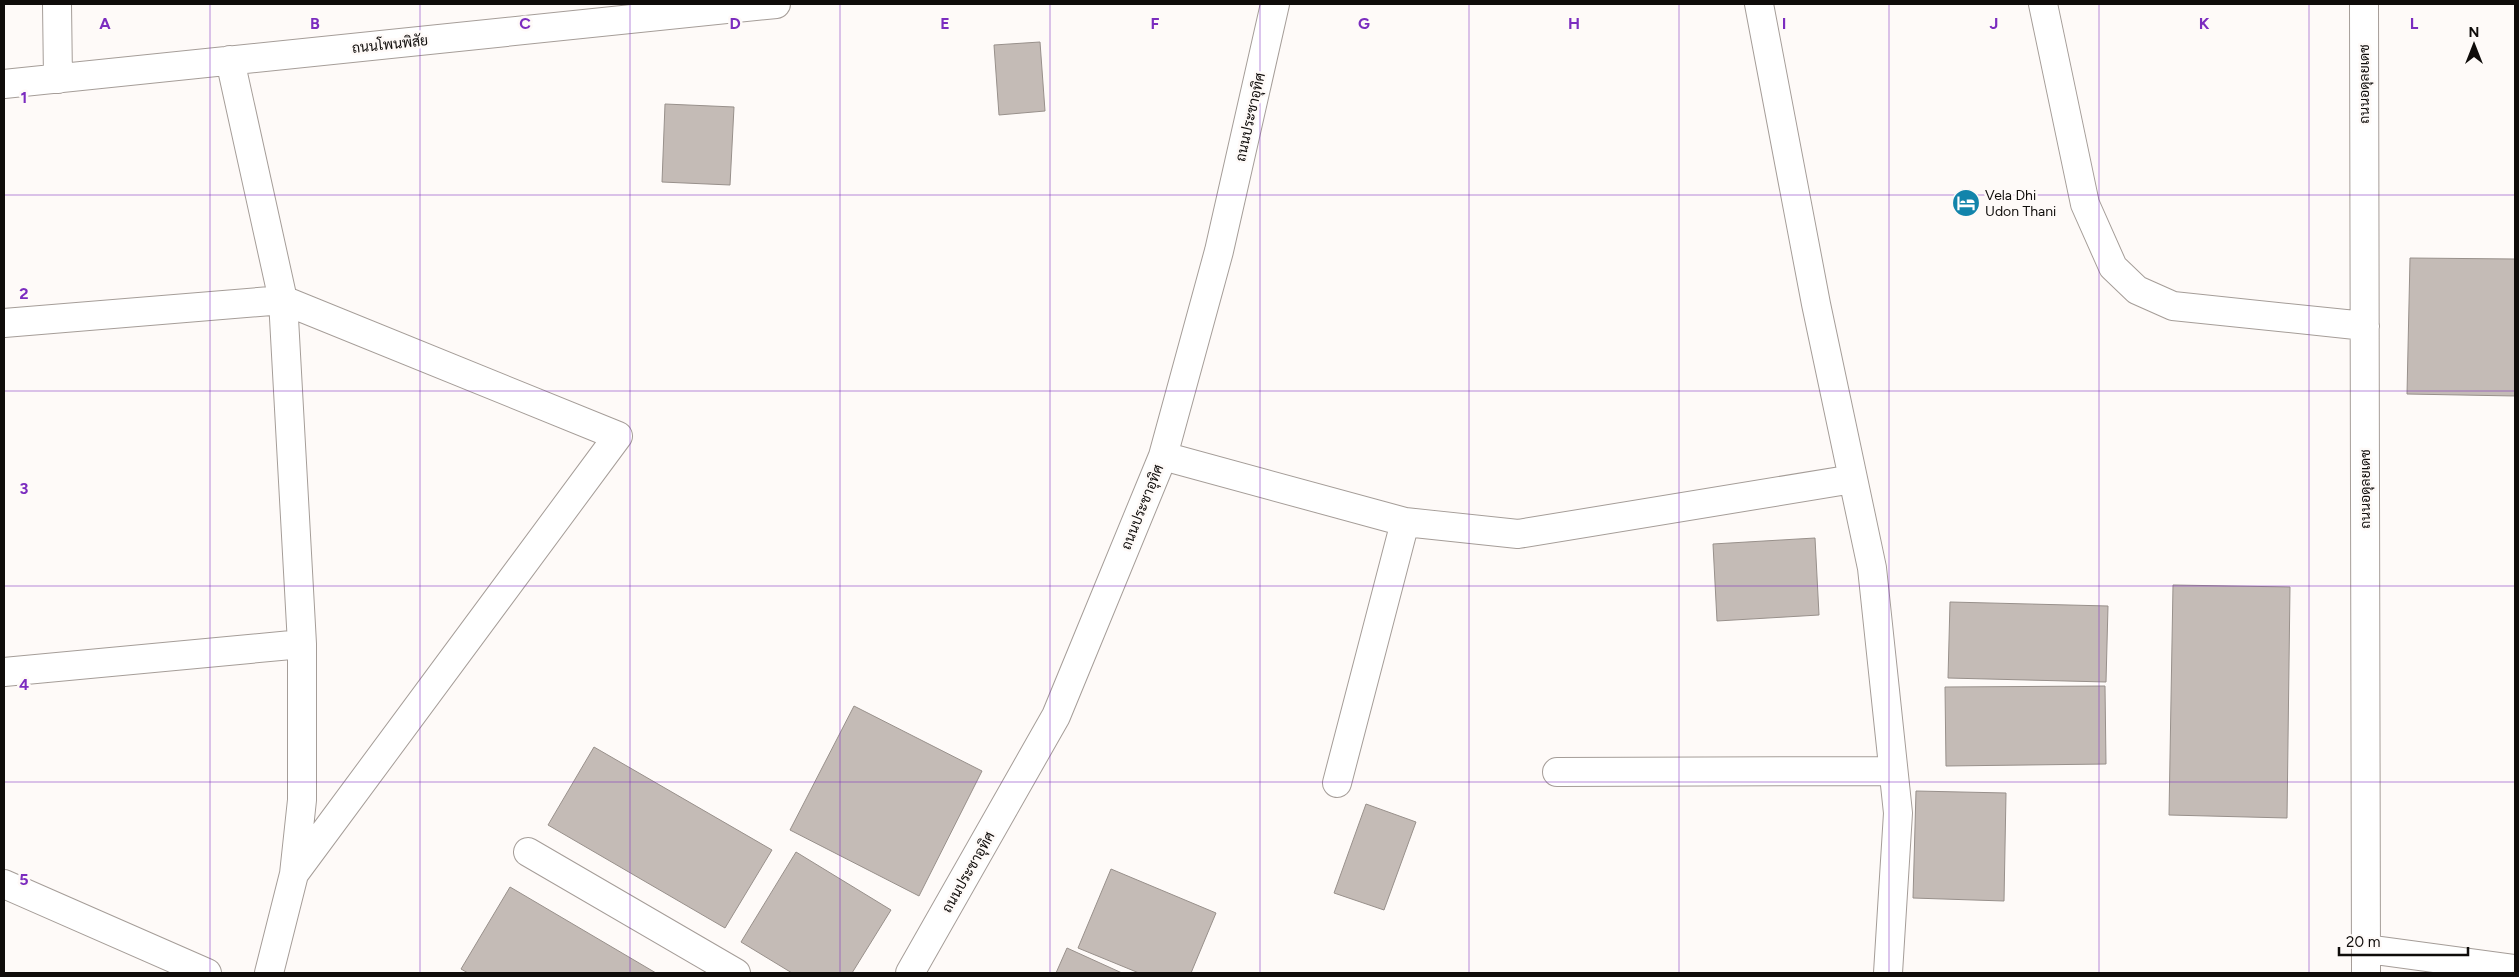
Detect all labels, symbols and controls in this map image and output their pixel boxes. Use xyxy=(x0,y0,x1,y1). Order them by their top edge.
text: A xyxy=(99,14,111,33)
text: B xyxy=(310,14,320,33)
text: C xyxy=(519,14,531,33)
text: D xyxy=(729,14,741,33)
text: E xyxy=(940,14,950,33)
text: F xyxy=(1151,14,1160,33)
text: G xyxy=(1358,14,1370,33)
text: H xyxy=(1568,14,1580,33)
text: I xyxy=(1782,14,1786,33)
text: J xyxy=(1990,14,1998,33)
text: K xyxy=(2199,14,2210,33)
text: L xyxy=(2410,14,2419,33)
north arrow xyxy=(2449,20,2499,70)
text: N xyxy=(2469,24,2479,41)
street label: ถนนโพนพิสัย xyxy=(351,32,429,57)
street label: ถนนอดุลยเดช xyxy=(2356,44,2374,124)
street label: ถนนประชาอุทิศ xyxy=(1232,71,1270,163)
text: 1 xyxy=(21,88,27,107)
place label: Vela Dhi Udon Thani xyxy=(1985,187,2056,220)
hotel icon: Vela Dhi Udon Thani xyxy=(1951,188,1981,218)
text: 2 xyxy=(19,284,29,303)
street label: ถนนอดุลยเดช xyxy=(2357,449,2375,529)
street label: ถนนประชาอุทิศ xyxy=(1118,462,1168,553)
text: 3 xyxy=(20,479,29,498)
text: 4 xyxy=(19,675,29,694)
street label: ถนนประชาอุทิศ xyxy=(938,829,999,916)
text: 5 xyxy=(19,870,29,889)
scale bar xyxy=(2339,924,2468,956)
text: 20 m xyxy=(2346,933,2380,951)

